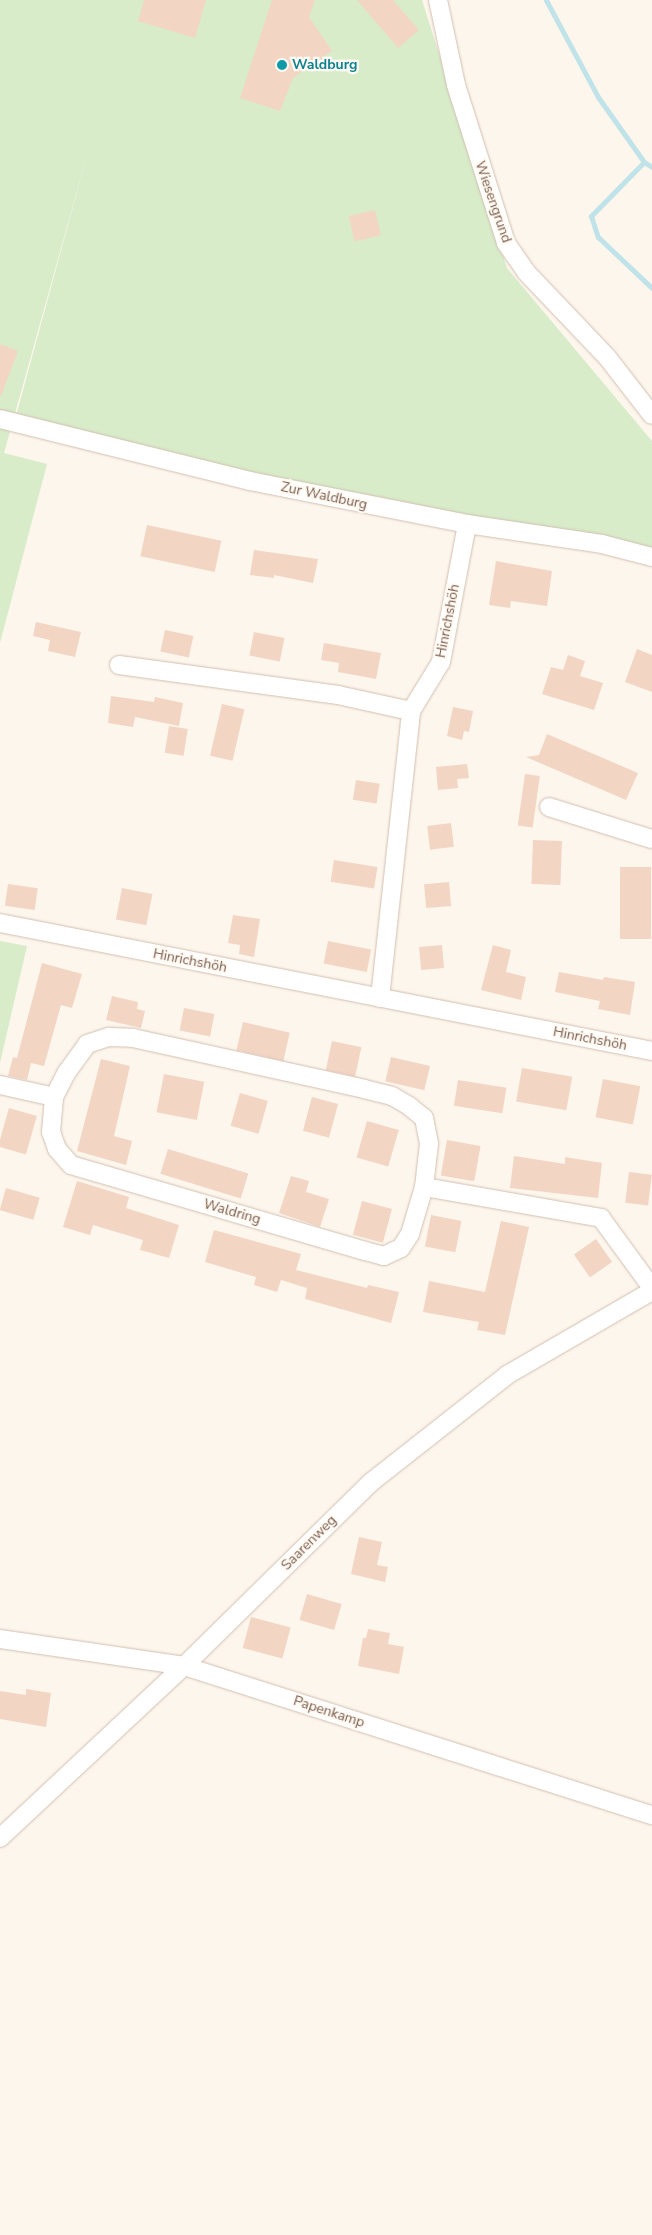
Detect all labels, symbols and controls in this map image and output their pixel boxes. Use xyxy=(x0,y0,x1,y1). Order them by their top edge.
place label: Waldburg xyxy=(292,57,358,73)
marker: Waldburg xyxy=(276,59,288,71)
street label: Wiesengrund xyxy=(471,159,515,245)
street label: Zur Waldburg xyxy=(279,479,369,513)
street label: Hinrichshöh xyxy=(433,583,463,659)
street label: Hinrichshöh xyxy=(152,946,228,976)
street label: Hinrichshöh xyxy=(552,1024,628,1054)
street label: Waldring xyxy=(201,1196,263,1228)
street label: Saarenweg xyxy=(278,1512,340,1574)
street label: Papenkamp xyxy=(291,1693,367,1731)

